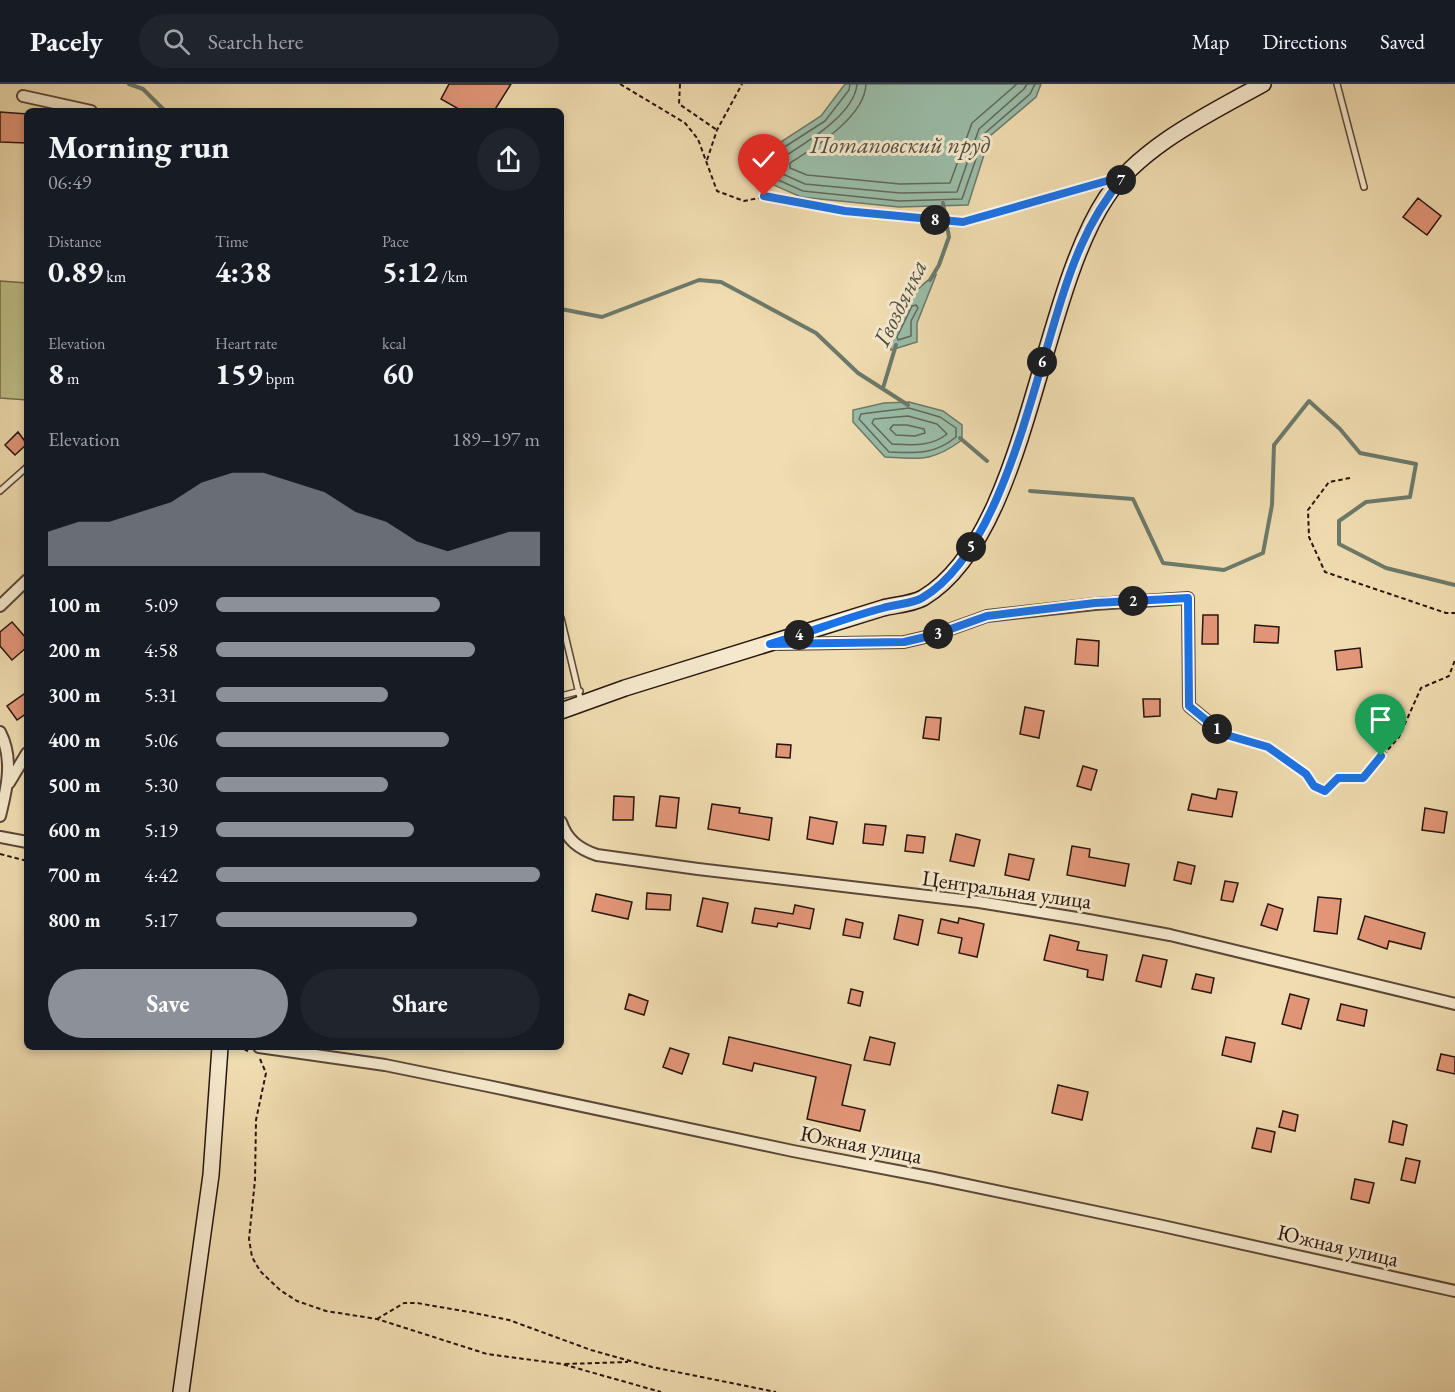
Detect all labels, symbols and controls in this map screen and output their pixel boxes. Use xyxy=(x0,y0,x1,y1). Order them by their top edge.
search box xyxy=(139,14,559,68)
text: Pacely xyxy=(30,23,103,59)
icon: search xyxy=(160,25,193,58)
text: Search here xyxy=(208,27,303,56)
text: Map xyxy=(1192,28,1229,55)
text: Directions xyxy=(1262,28,1347,55)
text: Saved xyxy=(1380,28,1425,55)
text: Morning run xyxy=(48,125,230,168)
button: share xyxy=(477,128,540,191)
water label: Потаповский пруд xyxy=(809,129,991,160)
pin xyxy=(738,134,789,196)
icon: check xyxy=(747,143,780,176)
pin: 7 xyxy=(1106,165,1136,195)
text: 06:49 xyxy=(48,169,91,195)
text: 7 xyxy=(1117,169,1125,190)
pin: 8 xyxy=(920,205,950,235)
text: 8 xyxy=(931,209,939,230)
text: Distance xyxy=(48,231,101,252)
text: Time xyxy=(215,231,248,252)
text: Pace xyxy=(382,231,409,252)
text: 0.89 xyxy=(48,252,103,291)
text: 4:38 xyxy=(215,252,271,291)
text: 5:12 xyxy=(382,252,438,291)
water label: Гвоздянка xyxy=(865,254,934,352)
text: km xyxy=(103,266,126,287)
text: /km xyxy=(438,266,468,287)
text: Elevation xyxy=(48,333,106,354)
text: Heart rate xyxy=(215,333,277,354)
text: kcal xyxy=(382,333,406,354)
pin: 6 xyxy=(1027,347,1057,377)
text: 6 xyxy=(1038,351,1046,372)
text: 8 xyxy=(48,354,64,393)
text: 159 xyxy=(215,354,263,393)
text: 60 xyxy=(382,354,414,393)
text: m xyxy=(64,368,80,389)
text: bpm xyxy=(263,368,295,389)
text: Elevation xyxy=(48,426,120,452)
text: 189–197 m xyxy=(452,426,540,452)
pin: 5 xyxy=(956,532,986,562)
text: 5 xyxy=(967,536,975,557)
pin: 2 xyxy=(1118,586,1148,616)
text: 2 xyxy=(1129,590,1137,611)
text: 100 m xyxy=(48,592,101,618)
text: 5:09 xyxy=(144,592,178,618)
pin: 3 xyxy=(923,619,953,649)
pin: 4 xyxy=(784,620,814,650)
text: 3 xyxy=(934,623,942,644)
text: 4 xyxy=(795,624,803,645)
text: 200 m xyxy=(48,637,101,663)
text: 4:58 xyxy=(144,637,178,663)
text: 300 m xyxy=(48,682,101,708)
text: 5:31 xyxy=(144,682,178,708)
pin xyxy=(1355,694,1406,756)
icon: arrive xyxy=(1364,703,1397,736)
pin: 1 xyxy=(1202,714,1232,744)
text: 1 xyxy=(1213,718,1221,739)
text: 400 m xyxy=(48,727,101,753)
text: 5:06 xyxy=(144,727,178,753)
text: 500 m xyxy=(48,772,101,798)
text: 5:30 xyxy=(144,772,178,798)
text: 600 m xyxy=(48,817,101,843)
text: 5:19 xyxy=(144,817,178,843)
text: 700 m xyxy=(48,862,101,888)
text: 4:42 xyxy=(144,862,178,888)
street label: Центральная улица xyxy=(920,863,1094,916)
text: 800 m xyxy=(48,907,101,933)
text: 5:17 xyxy=(144,907,178,933)
button: Save xyxy=(48,969,288,1038)
button: Share xyxy=(300,969,540,1038)
street label: Южная улица xyxy=(797,1118,925,1171)
street label: Южная улица xyxy=(1274,1217,1402,1274)

